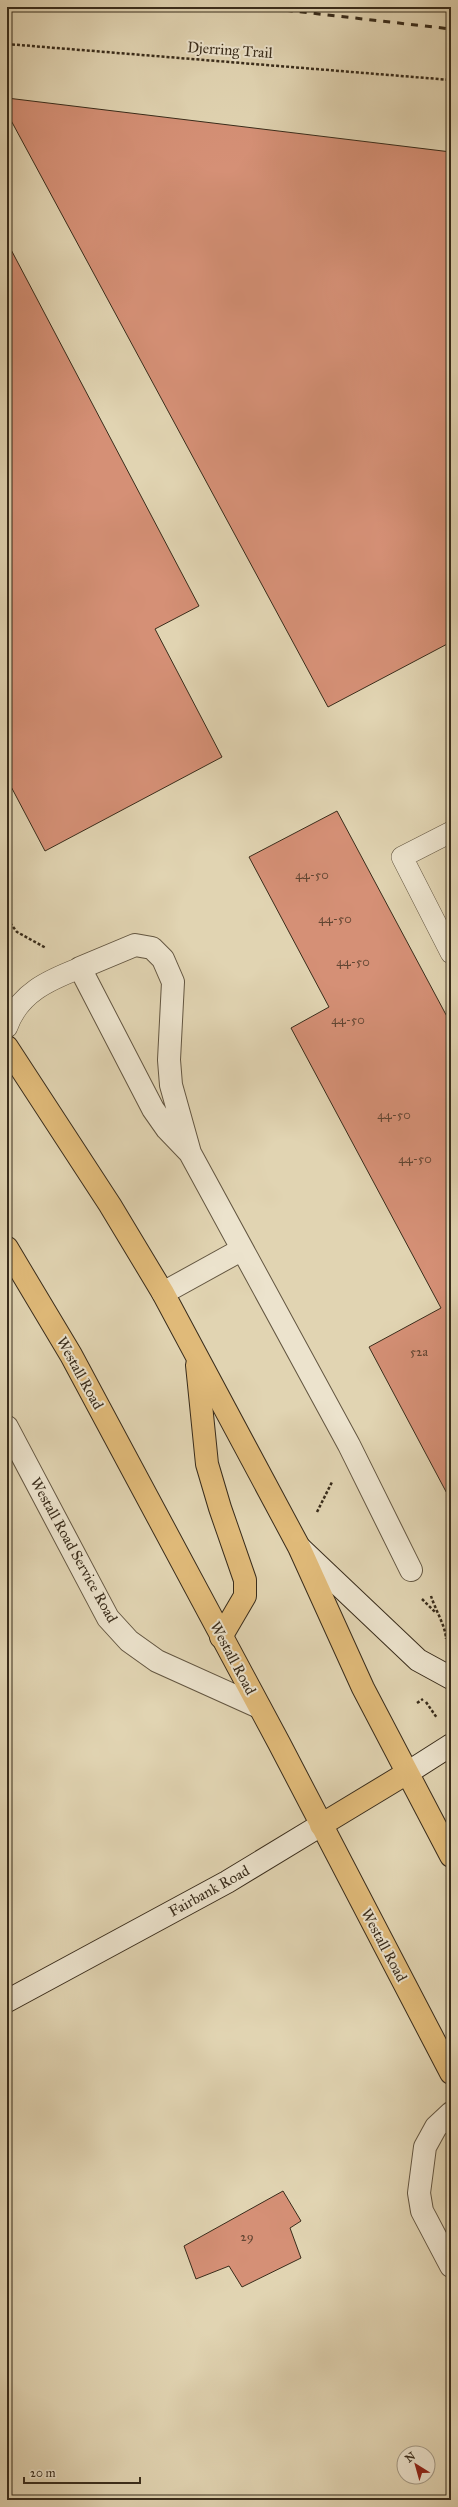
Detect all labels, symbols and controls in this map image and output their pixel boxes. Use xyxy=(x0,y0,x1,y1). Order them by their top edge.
street label: Djerring Trail xyxy=(187,38,274,62)
house number: 44-50 xyxy=(295,867,329,883)
house number: 44-50 xyxy=(318,911,352,927)
house number: 44-50 xyxy=(336,954,370,970)
house number: 44-50 xyxy=(331,1012,365,1028)
house number: 44-50 xyxy=(377,1107,411,1123)
house number: 44-50 xyxy=(398,1151,432,1167)
street label: Westall Road xyxy=(53,1334,108,1413)
house number: 52a xyxy=(410,1344,428,1360)
street label: Westall Road Service Road xyxy=(27,1474,122,1626)
street label: Westall Road xyxy=(206,1618,260,1698)
street label: Fairbank Road xyxy=(166,1861,253,1921)
street label: Westall Road xyxy=(357,1905,411,1985)
house number: 29 xyxy=(240,2229,254,2245)
north arrow xyxy=(396,2445,436,2485)
text: N xyxy=(403,2449,418,2465)
scale bar xyxy=(24,2459,140,2485)
text: 20 m xyxy=(30,2466,56,2480)

